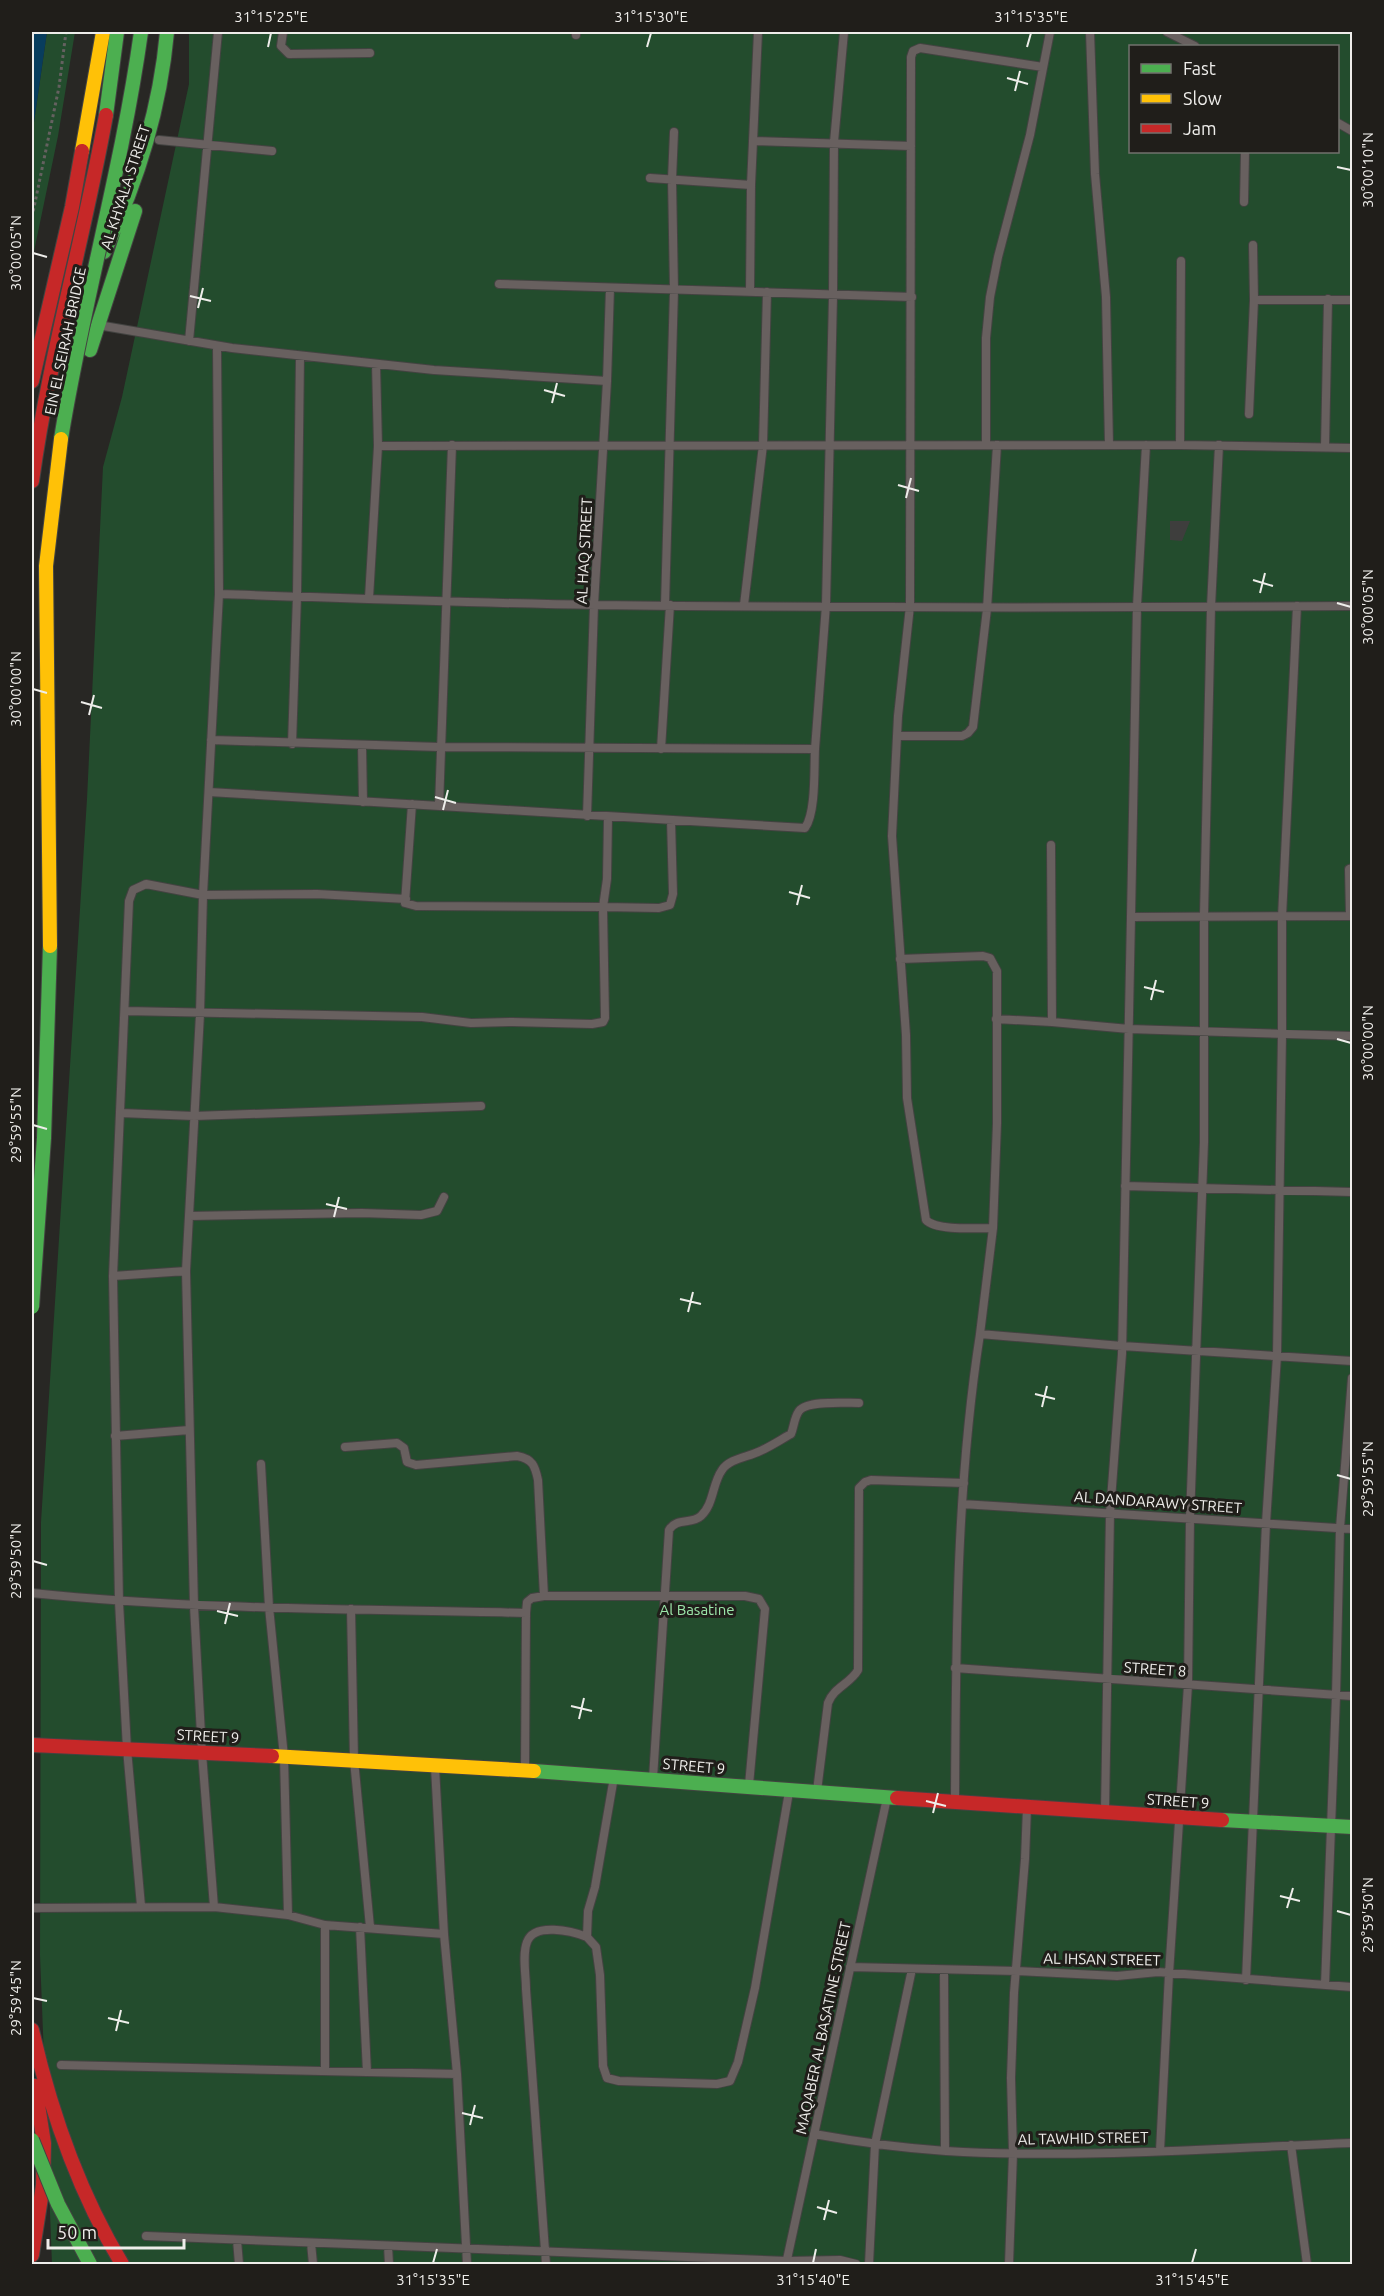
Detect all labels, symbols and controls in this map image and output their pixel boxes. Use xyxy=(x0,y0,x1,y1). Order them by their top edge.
text: 31°15'25"E xyxy=(234,8,308,25)
text: 31°15'30"E xyxy=(614,8,688,25)
text: 31°15'35"E xyxy=(994,8,1068,25)
legend xyxy=(1129,45,1339,153)
text: Fast xyxy=(1183,58,1216,78)
text: Slow xyxy=(1183,88,1222,108)
text: Jam xyxy=(1183,118,1217,138)
street label: AL KHYALA STREET xyxy=(97,122,153,251)
text: 30°00'10"N xyxy=(1359,132,1376,208)
text: 30°00'05"N xyxy=(7,215,24,291)
street label: EIN EL SEIRAH BRIDGE xyxy=(41,265,89,417)
street label: AL HAQ STREET xyxy=(573,497,595,605)
text: 30°00'05"N xyxy=(1359,569,1376,645)
text: 30°00'00"N xyxy=(7,651,24,727)
text: 30°00'00"N xyxy=(1359,1005,1376,1081)
text: 29°59'55"N xyxy=(7,1087,24,1163)
text: 29°59'55"N xyxy=(1359,1441,1376,1517)
street label: AL DANDARAWY STREET xyxy=(1073,1488,1243,1516)
text: 29°59'50"N xyxy=(7,1523,24,1599)
park label: Al Basatine xyxy=(660,1601,734,1618)
street label: STREET 8 xyxy=(1123,1658,1187,1680)
street label: STREET 9 xyxy=(176,1726,240,1746)
street label: STREET 9 xyxy=(662,1755,726,1777)
street label: STREET 9 xyxy=(1146,1790,1210,1812)
text: 29°59'50"N xyxy=(1359,1877,1376,1953)
street label: MAQABER AL BASATINE STREET xyxy=(792,1919,854,2136)
street label: AL IHSAN STREET xyxy=(1043,1949,1162,1969)
text: 29°59'45"N xyxy=(7,1960,24,2036)
street label: AL TAWHID STREET xyxy=(1017,2128,1149,2148)
scale bar xyxy=(48,2212,184,2250)
text: 50 m xyxy=(57,2222,97,2242)
text: 31°15'35"E xyxy=(396,2271,470,2288)
text: 31°15'40"E xyxy=(776,2271,850,2288)
text: 31°15'45"E xyxy=(1155,2271,1229,2288)

